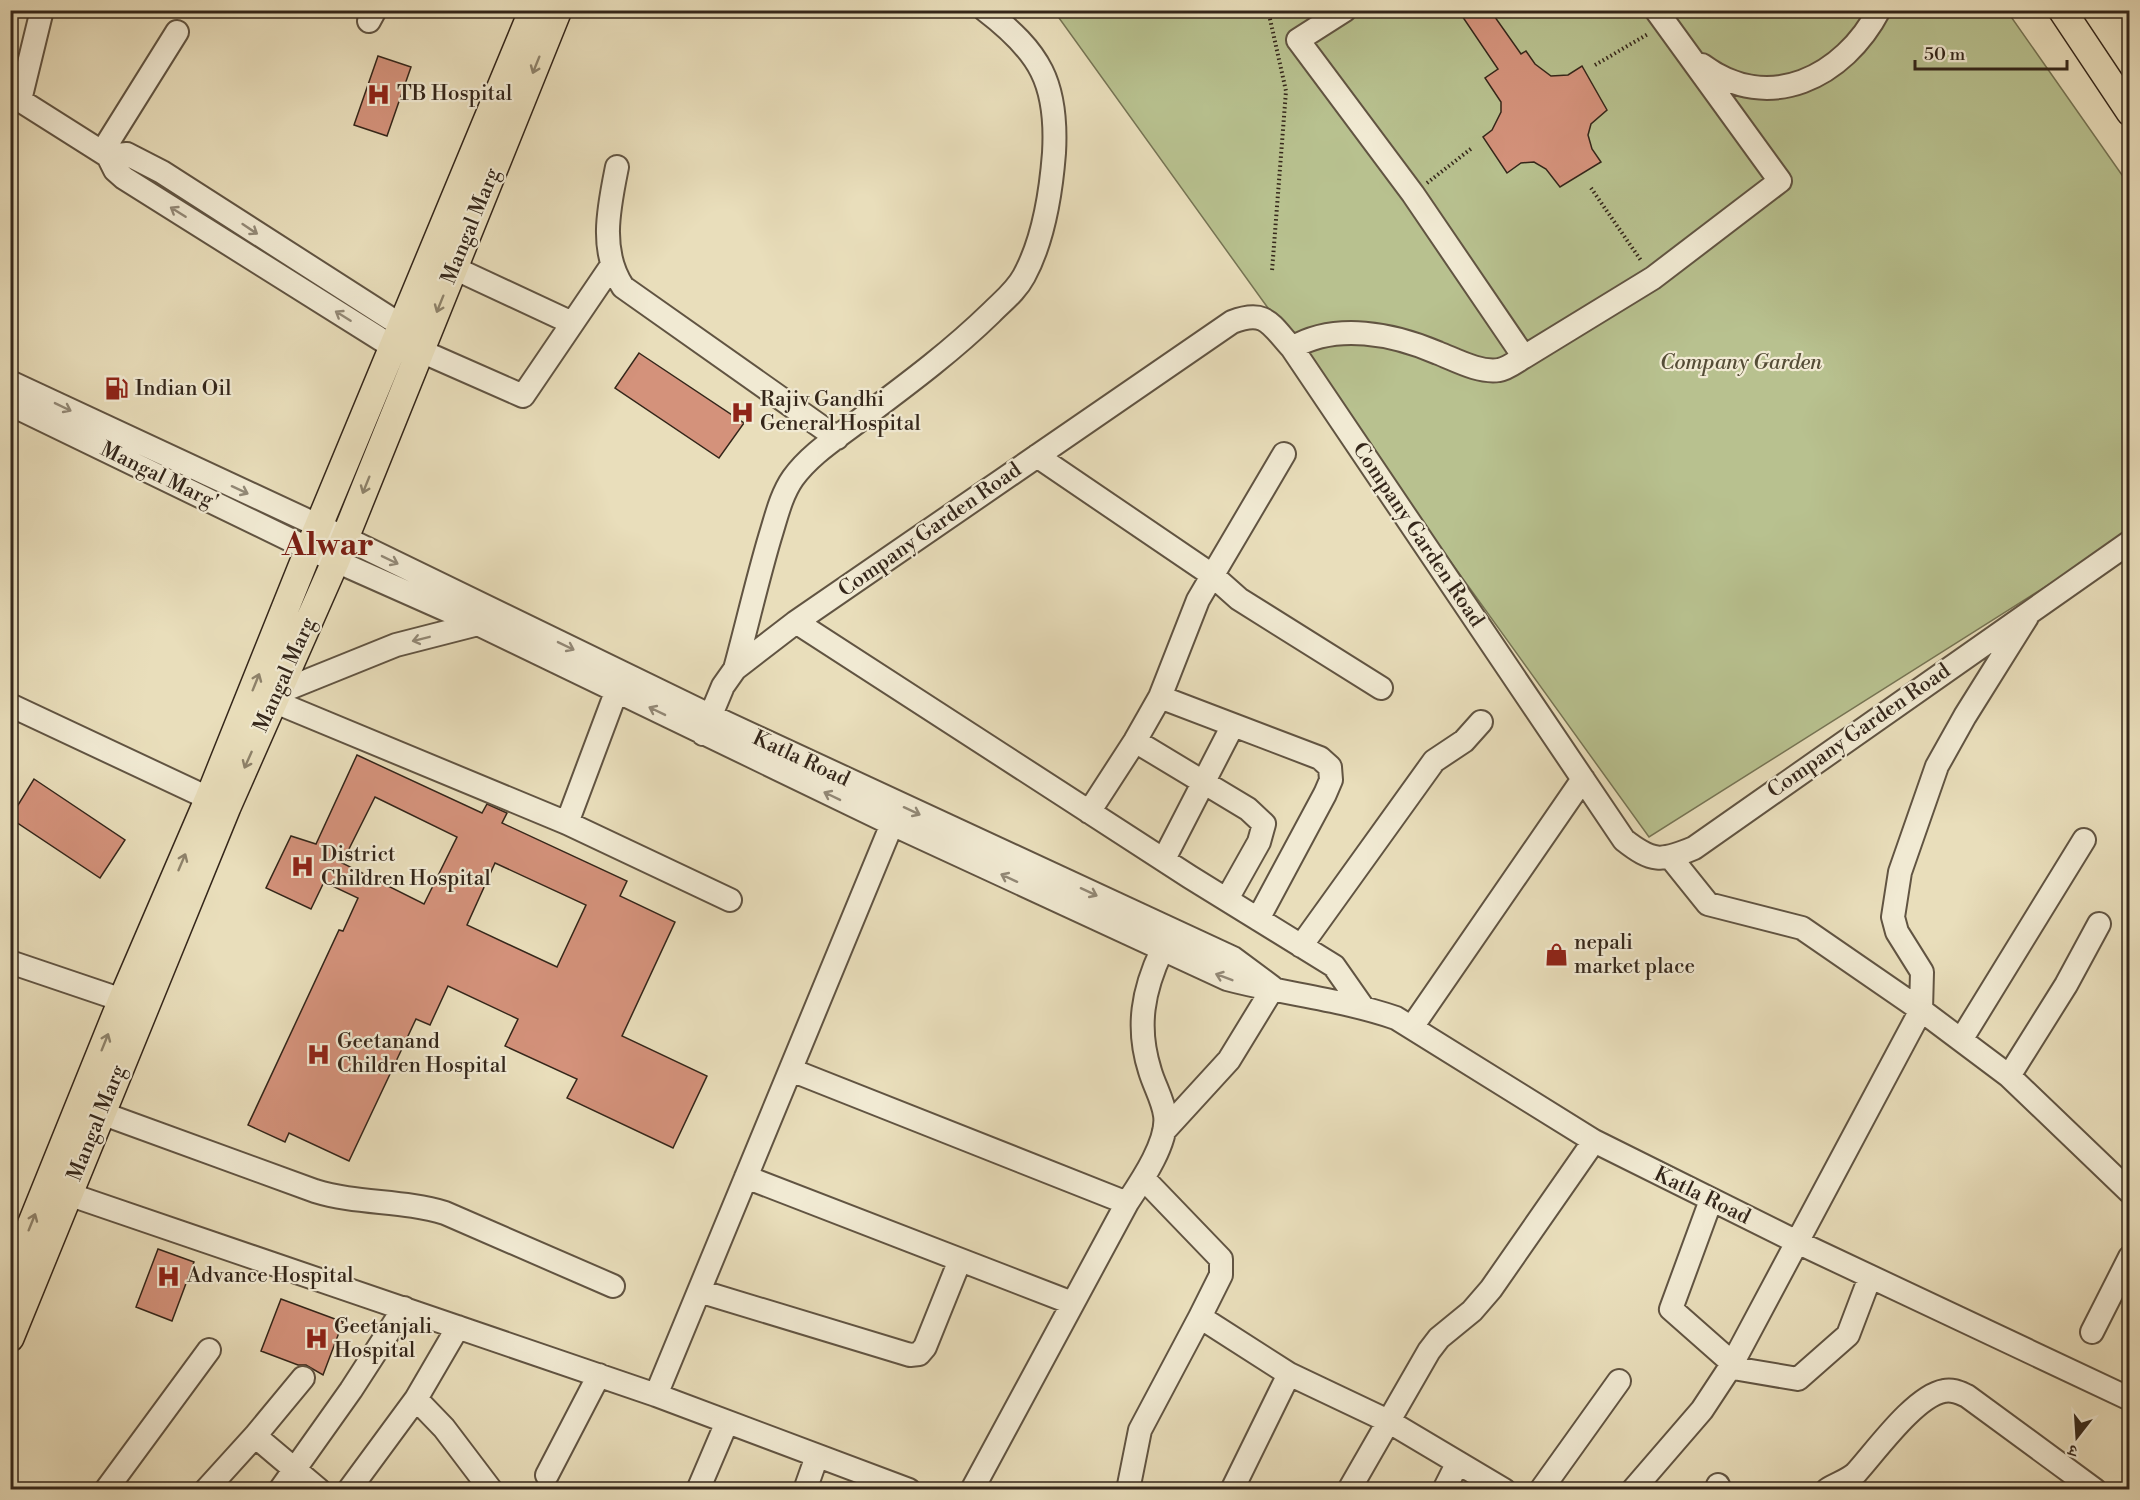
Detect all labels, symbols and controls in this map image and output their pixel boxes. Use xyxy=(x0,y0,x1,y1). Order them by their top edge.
scale bar xyxy=(1915,33,2066,71)
text: 50 m xyxy=(1924,43,1966,66)
one-way arrow xyxy=(530,55,541,73)
hospital icon: TB Hospital xyxy=(366,81,392,107)
place label: TB Hospital xyxy=(397,81,512,107)
street label: Mangal Marg xyxy=(436,164,506,288)
one-way arrow xyxy=(170,206,187,218)
one-way arrow xyxy=(241,223,258,236)
one-way arrow xyxy=(434,294,445,313)
one-way arrow xyxy=(335,310,352,322)
park label: Company Garden xyxy=(1660,350,1822,376)
fuel station icon: Indian Oil xyxy=(104,376,130,402)
place label: Indian Oil xyxy=(135,376,231,402)
place label: Rajiv Gandhi General Hospital xyxy=(760,387,921,437)
hospital icon: Rajiv Gandhi General Hospital xyxy=(729,399,755,425)
one-way arrow xyxy=(54,402,72,414)
street label: Mangal Marg' xyxy=(96,436,222,516)
street label: Company Garden Road xyxy=(1346,438,1490,632)
street label: Company Garden Road xyxy=(834,457,1027,603)
one-way arrow xyxy=(360,475,371,493)
one-way arrow xyxy=(230,485,248,497)
district label: Alwar xyxy=(281,525,374,566)
one-way arrow xyxy=(381,555,399,567)
street label: Mangal Marg xyxy=(248,614,322,736)
one-way arrow xyxy=(412,633,431,645)
one-way arrow xyxy=(556,640,574,652)
street label: Company Garden Road xyxy=(1763,658,1956,804)
one-way arrow xyxy=(251,673,262,692)
one-way arrow xyxy=(648,705,666,717)
street label: Katla Road xyxy=(748,725,854,793)
one-way arrow xyxy=(241,751,253,769)
one-way arrow xyxy=(824,789,842,801)
one-way arrow xyxy=(903,806,921,817)
place label: District Children Hospital xyxy=(321,842,491,892)
one-way arrow xyxy=(177,854,188,872)
hospital icon: District Children Hospital xyxy=(290,854,316,880)
one-way arrow xyxy=(1000,872,1018,884)
one-way arrow xyxy=(1080,887,1098,899)
place label: nepali market place xyxy=(1574,930,1695,980)
shop icon: nepali market place xyxy=(1543,942,1569,968)
one-way arrow xyxy=(1215,971,1234,982)
place label: Geetanand Children Hospital xyxy=(337,1029,507,1079)
one-way arrow xyxy=(100,1033,111,1051)
hospital icon: Geetanand Children Hospital xyxy=(306,1041,332,1067)
street label: Mangal Marg xyxy=(62,1061,132,1185)
street label: Katla Road xyxy=(1649,1161,1755,1231)
one-way arrow xyxy=(27,1214,38,1232)
hospital icon: Advance Hospital xyxy=(156,1263,182,1289)
place label: Advance Hospital xyxy=(186,1263,354,1289)
place label: Geetanjali Hospital xyxy=(334,1314,432,1364)
hospital icon: Geetanjali Hospital xyxy=(303,1326,329,1352)
north arrow xyxy=(2047,1407,2107,1467)
text: उ xyxy=(2064,1439,2081,1461)

